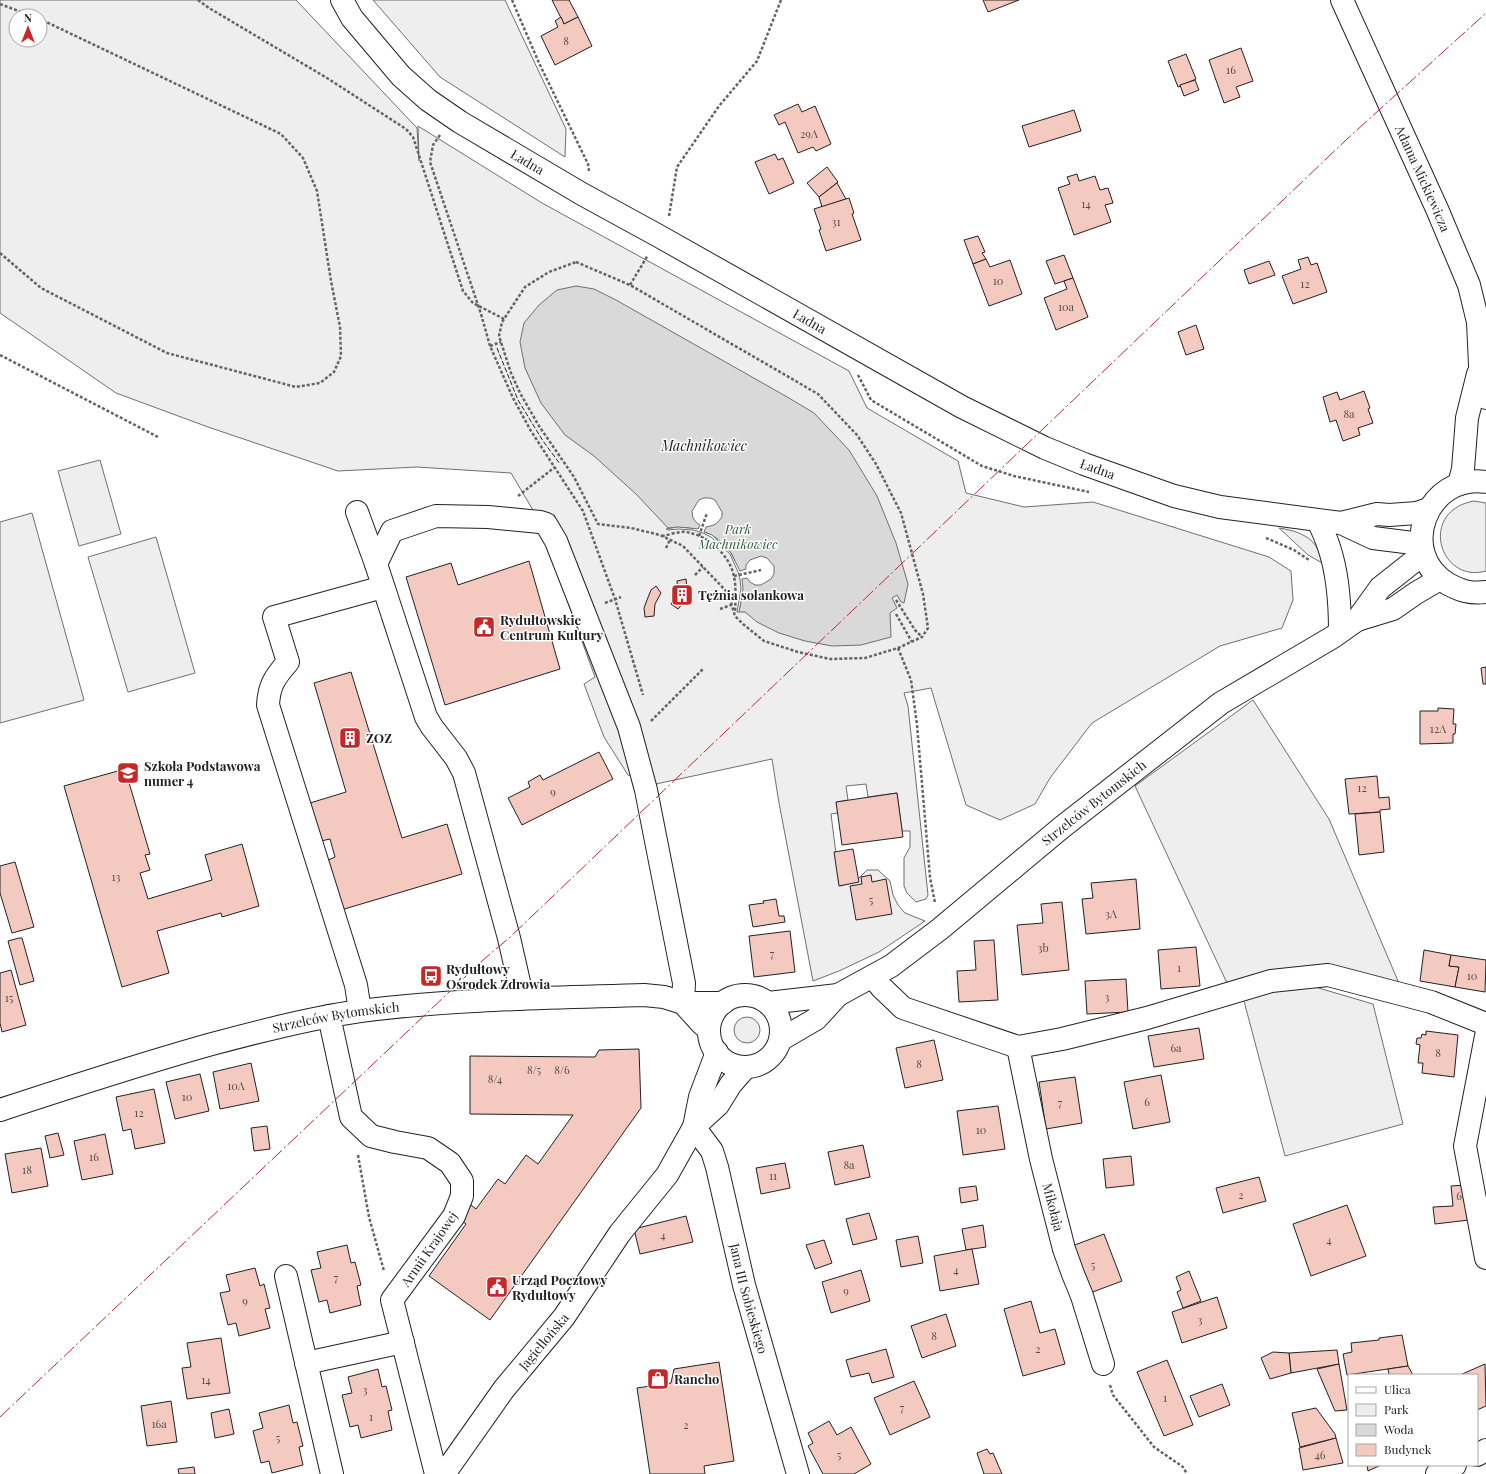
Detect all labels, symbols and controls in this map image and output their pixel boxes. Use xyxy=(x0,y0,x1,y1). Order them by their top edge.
north arrow xyxy=(8,8,48,48)
text: N xyxy=(24,10,32,25)
house number: 8 xyxy=(563,33,569,48)
house number: 16 xyxy=(1226,62,1236,77)
street label: Adama Mickiewicza xyxy=(1392,121,1455,235)
house number: 29A xyxy=(800,126,818,141)
street label: Ładna xyxy=(508,145,548,178)
house number: 14 xyxy=(1081,196,1091,211)
house number: 31 xyxy=(831,214,841,229)
house number: 10 xyxy=(993,273,1004,288)
house number: 12 xyxy=(1300,276,1310,291)
house number: 10a xyxy=(1058,299,1075,314)
street label: Ładna xyxy=(790,304,830,337)
house number: 8a xyxy=(1343,406,1355,421)
water label: Machnikowiec xyxy=(660,436,747,455)
street label: Ładna xyxy=(1078,454,1118,483)
park label: Park Machnikowiec xyxy=(697,520,778,552)
building icon: Tężnia solankowa xyxy=(669,582,695,608)
place label: Tężnia solankowa xyxy=(698,586,804,603)
place label: Rydułtowskie Centrum Kultury xyxy=(500,611,604,643)
public building icon: Rydułtowskie Centrum Kultury xyxy=(471,614,497,640)
house number: 12A xyxy=(1430,721,1446,736)
building icon: ZOZ xyxy=(337,725,363,751)
place label: ZOZ xyxy=(366,729,392,746)
street label: Strzelców Bytomskich xyxy=(1038,756,1149,849)
place label: Szkoła Podstawowa numer 4 xyxy=(144,757,261,789)
school or university icon: Szkoła Podstawowa numer 4 xyxy=(115,760,141,786)
house number: 12 xyxy=(1357,780,1367,795)
house number: 9 xyxy=(550,784,556,799)
house number: 13 xyxy=(112,869,120,884)
house number: 5 xyxy=(869,892,874,907)
house number: 3A xyxy=(1105,906,1117,921)
house number: 3b xyxy=(1037,940,1049,955)
house number: 7 xyxy=(770,946,775,961)
place label: Rydułtowy Ośrodek Zdrowia xyxy=(446,960,550,992)
house number: 1 xyxy=(1177,960,1181,975)
bus stop icon: Rydułtowy Ośrodek Zdrowia xyxy=(418,963,444,989)
house number: 10 xyxy=(1467,968,1478,983)
house number: 3 xyxy=(1105,989,1110,1004)
house number: 15 xyxy=(5,990,14,1005)
street label: Strzelców Bytomskich xyxy=(270,998,400,1036)
house number: 6a xyxy=(1170,1040,1182,1055)
house number: 8 xyxy=(1435,1045,1441,1060)
house number: 8 xyxy=(916,1056,922,1071)
house number: 8/5 xyxy=(527,1062,542,1077)
house number: 8/6 xyxy=(554,1062,570,1077)
house number: 8/4 xyxy=(488,1071,503,1086)
house number: 10A xyxy=(227,1078,245,1093)
house number: 10 xyxy=(182,1089,193,1104)
house number: 6 xyxy=(1144,1094,1150,1109)
house number: 7 xyxy=(1058,1095,1063,1110)
house number: 12 xyxy=(134,1105,144,1120)
house number: 10 xyxy=(976,1122,987,1137)
house number: 16 xyxy=(89,1149,99,1164)
house number: 8a xyxy=(843,1157,855,1172)
house number: 18 xyxy=(22,1162,32,1177)
house number: 11 xyxy=(769,1168,777,1183)
street label: Mikołaja xyxy=(1039,1181,1068,1233)
house number: 2 xyxy=(1238,1187,1244,1202)
house number: 6 xyxy=(1456,1188,1462,1203)
street label: Armii Krajowej xyxy=(396,1208,461,1290)
house number: 4 xyxy=(660,1227,666,1242)
house number: 4 xyxy=(1326,1232,1332,1247)
street label: Jana III Sobieskiego xyxy=(726,1241,772,1355)
house number: 5 xyxy=(1091,1257,1096,1272)
house number: 4 xyxy=(953,1262,959,1277)
house number: 7 xyxy=(334,1270,339,1285)
place label: Urząd Pocztowy Rydułtowy xyxy=(512,1271,608,1303)
public building icon: Urząd Pocztowy Rydułtowy xyxy=(484,1274,510,1300)
house number: 9 xyxy=(843,1283,849,1298)
house number: 9 xyxy=(242,1293,248,1308)
street label: Jagiellońska xyxy=(514,1309,572,1374)
house number: 3 xyxy=(1198,1312,1203,1327)
house number: 8 xyxy=(931,1328,937,1343)
house number: 2 xyxy=(1035,1341,1041,1356)
shop icon: Rancho xyxy=(645,1366,671,1392)
place label: Rancho xyxy=(674,1370,719,1387)
house number: 14 xyxy=(201,1372,211,1387)
legend xyxy=(1348,1374,1478,1466)
text: Ulica xyxy=(1384,1381,1411,1397)
house number: 3 xyxy=(363,1382,368,1397)
house number: 1 xyxy=(1163,1390,1167,1405)
house number: 7 xyxy=(900,1400,905,1415)
text: Park xyxy=(1384,1401,1409,1417)
house number: 1 xyxy=(369,1409,373,1424)
house number: 16a xyxy=(151,1416,167,1431)
house number: 2 xyxy=(683,1417,689,1432)
text: Woda xyxy=(1383,1421,1414,1437)
house number: 5 xyxy=(276,1430,281,1445)
text: Budynek xyxy=(1384,1441,1432,1457)
house number: 5 xyxy=(837,1447,842,1462)
house number: 46 xyxy=(1314,1447,1326,1462)

